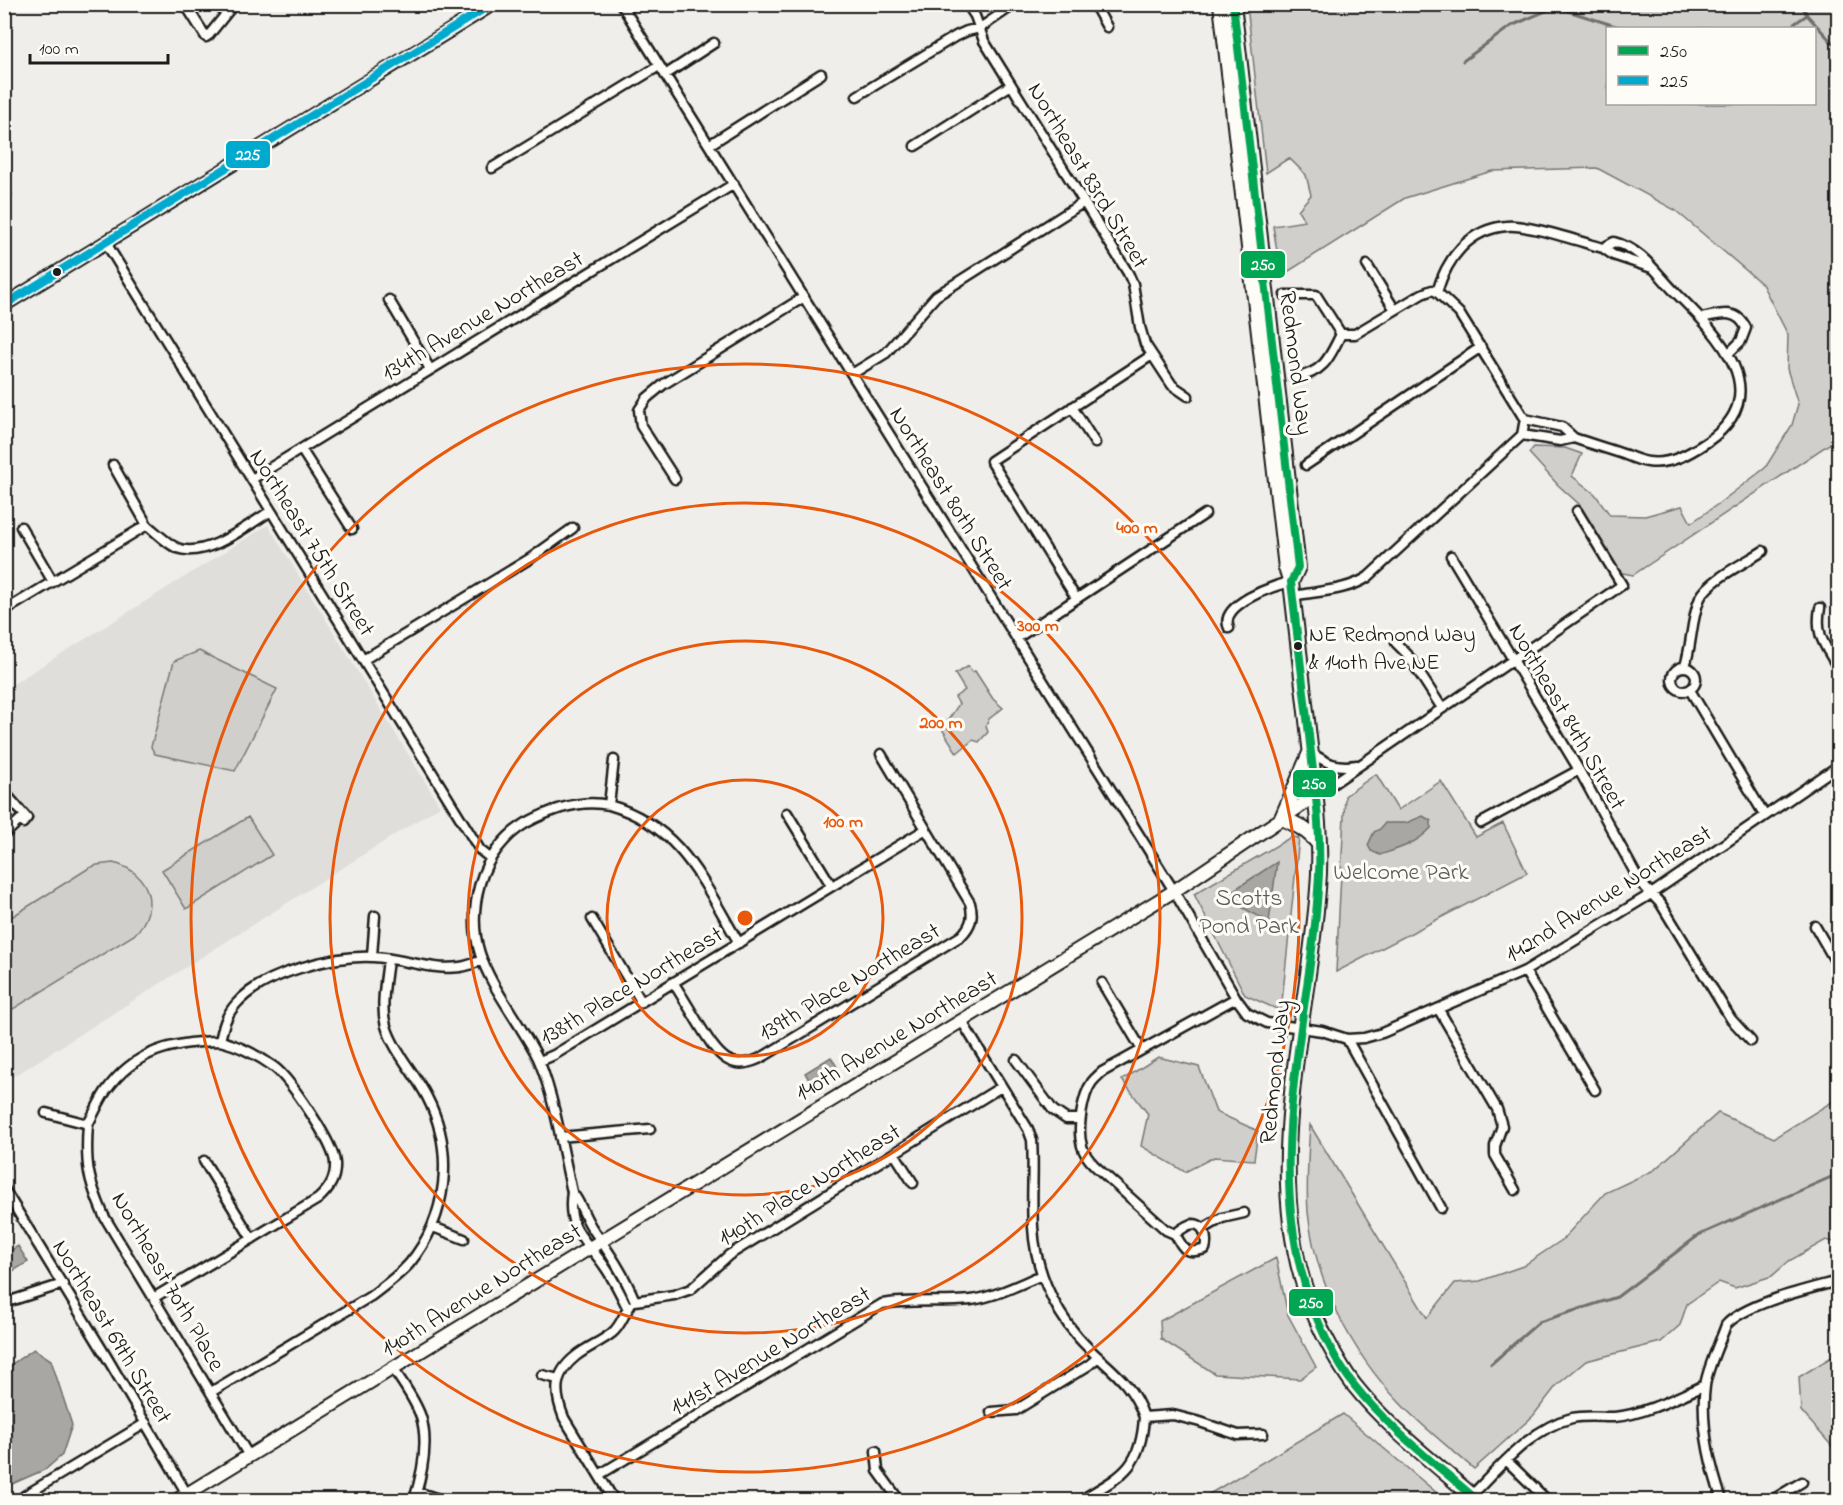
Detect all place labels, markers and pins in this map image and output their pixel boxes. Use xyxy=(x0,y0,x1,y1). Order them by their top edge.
unlabelled marker xyxy=(51,266,63,278)
place label: NE Redmond Way & 140th Ave NE xyxy=(1309,620,1475,680)
marker: NE Redmond Way & 140th Ave NE xyxy=(1292,640,1304,652)
centre of rings xyxy=(735,908,755,928)

